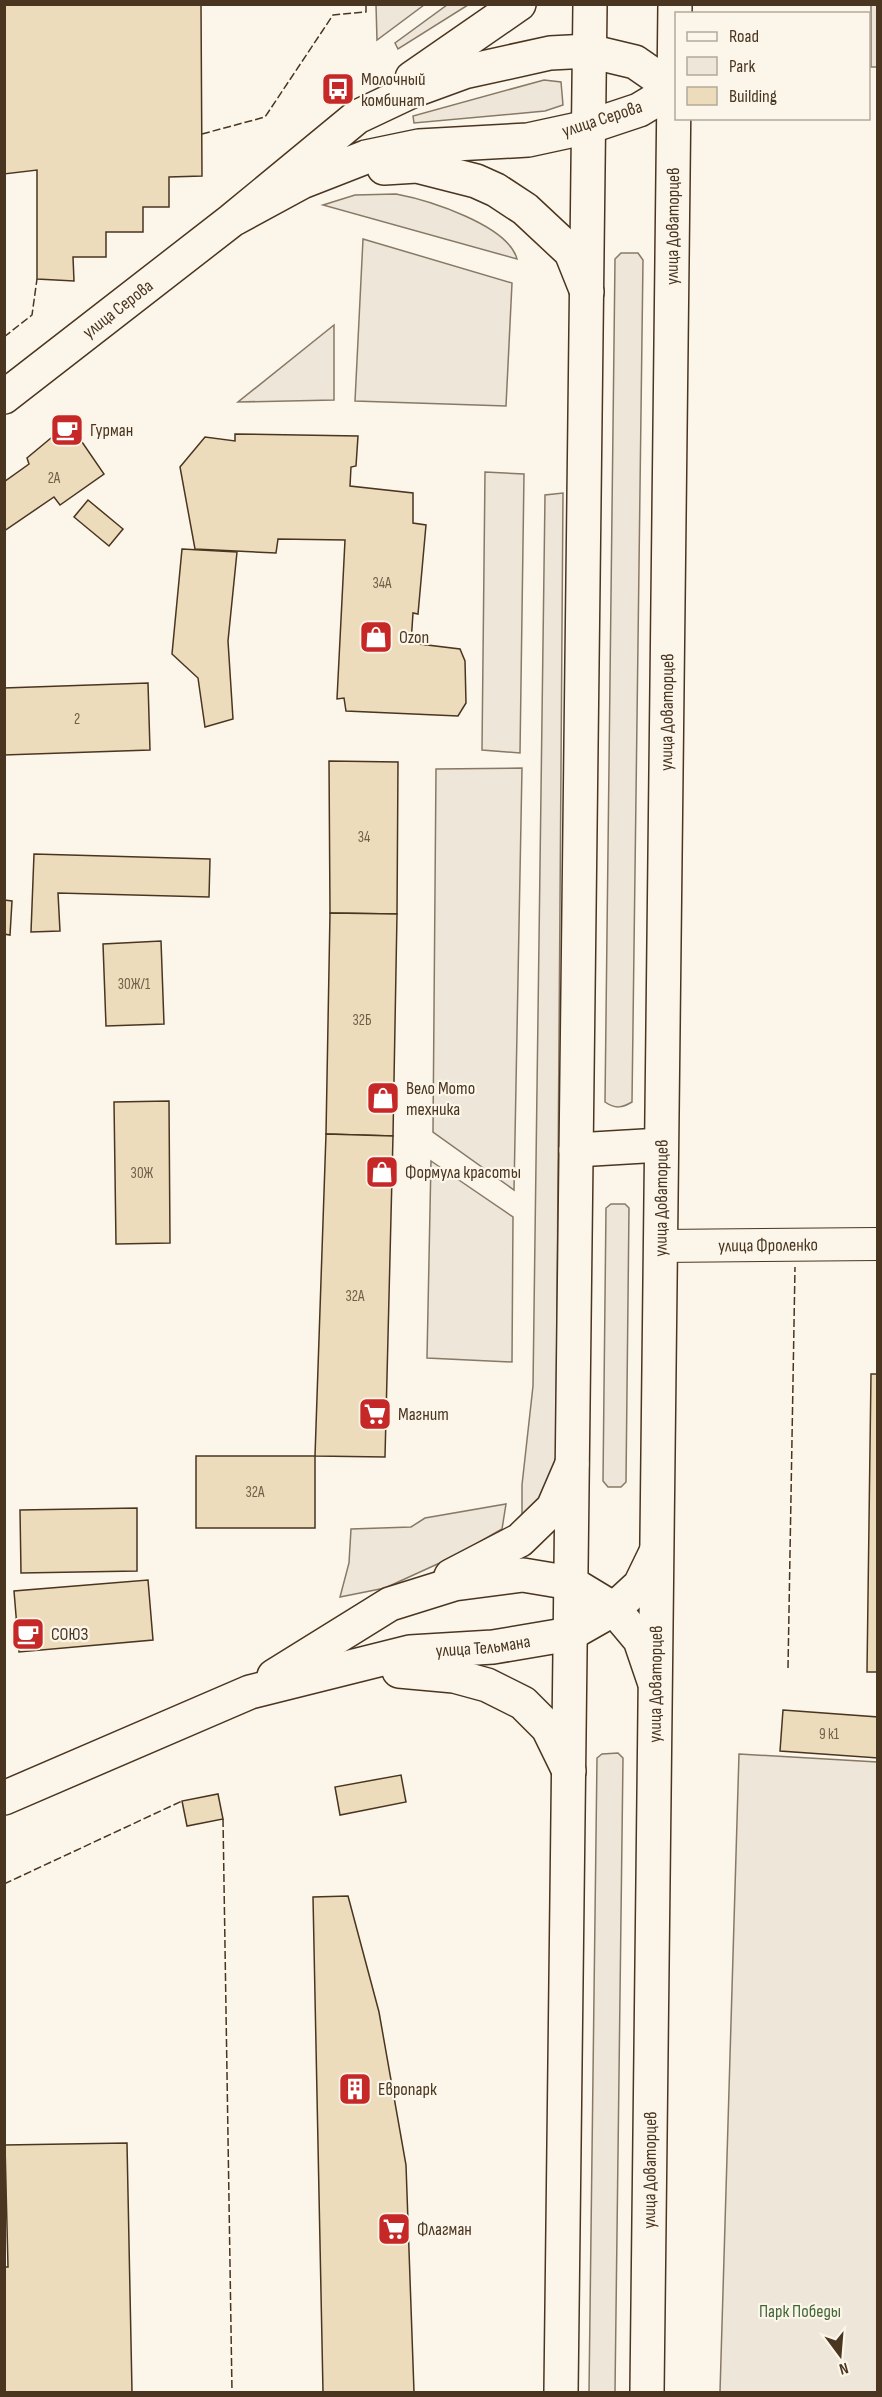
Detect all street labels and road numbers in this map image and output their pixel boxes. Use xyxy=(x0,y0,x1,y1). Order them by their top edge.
street label: улица Серова xyxy=(559,96,645,142)
street label: улица Доваторцев xyxy=(661,167,684,285)
street label: улица Серова xyxy=(78,275,157,343)
street label: улица Доваторцев xyxy=(656,653,678,771)
street label: улица Доваторцев xyxy=(650,1139,672,1257)
street label: улица Фроленко xyxy=(718,1234,818,1256)
street label: улица Доваторцев xyxy=(644,1625,666,1743)
street label: улица Тельмана xyxy=(435,1630,532,1661)
street label: улица Доваторцев xyxy=(638,2111,661,2229)

